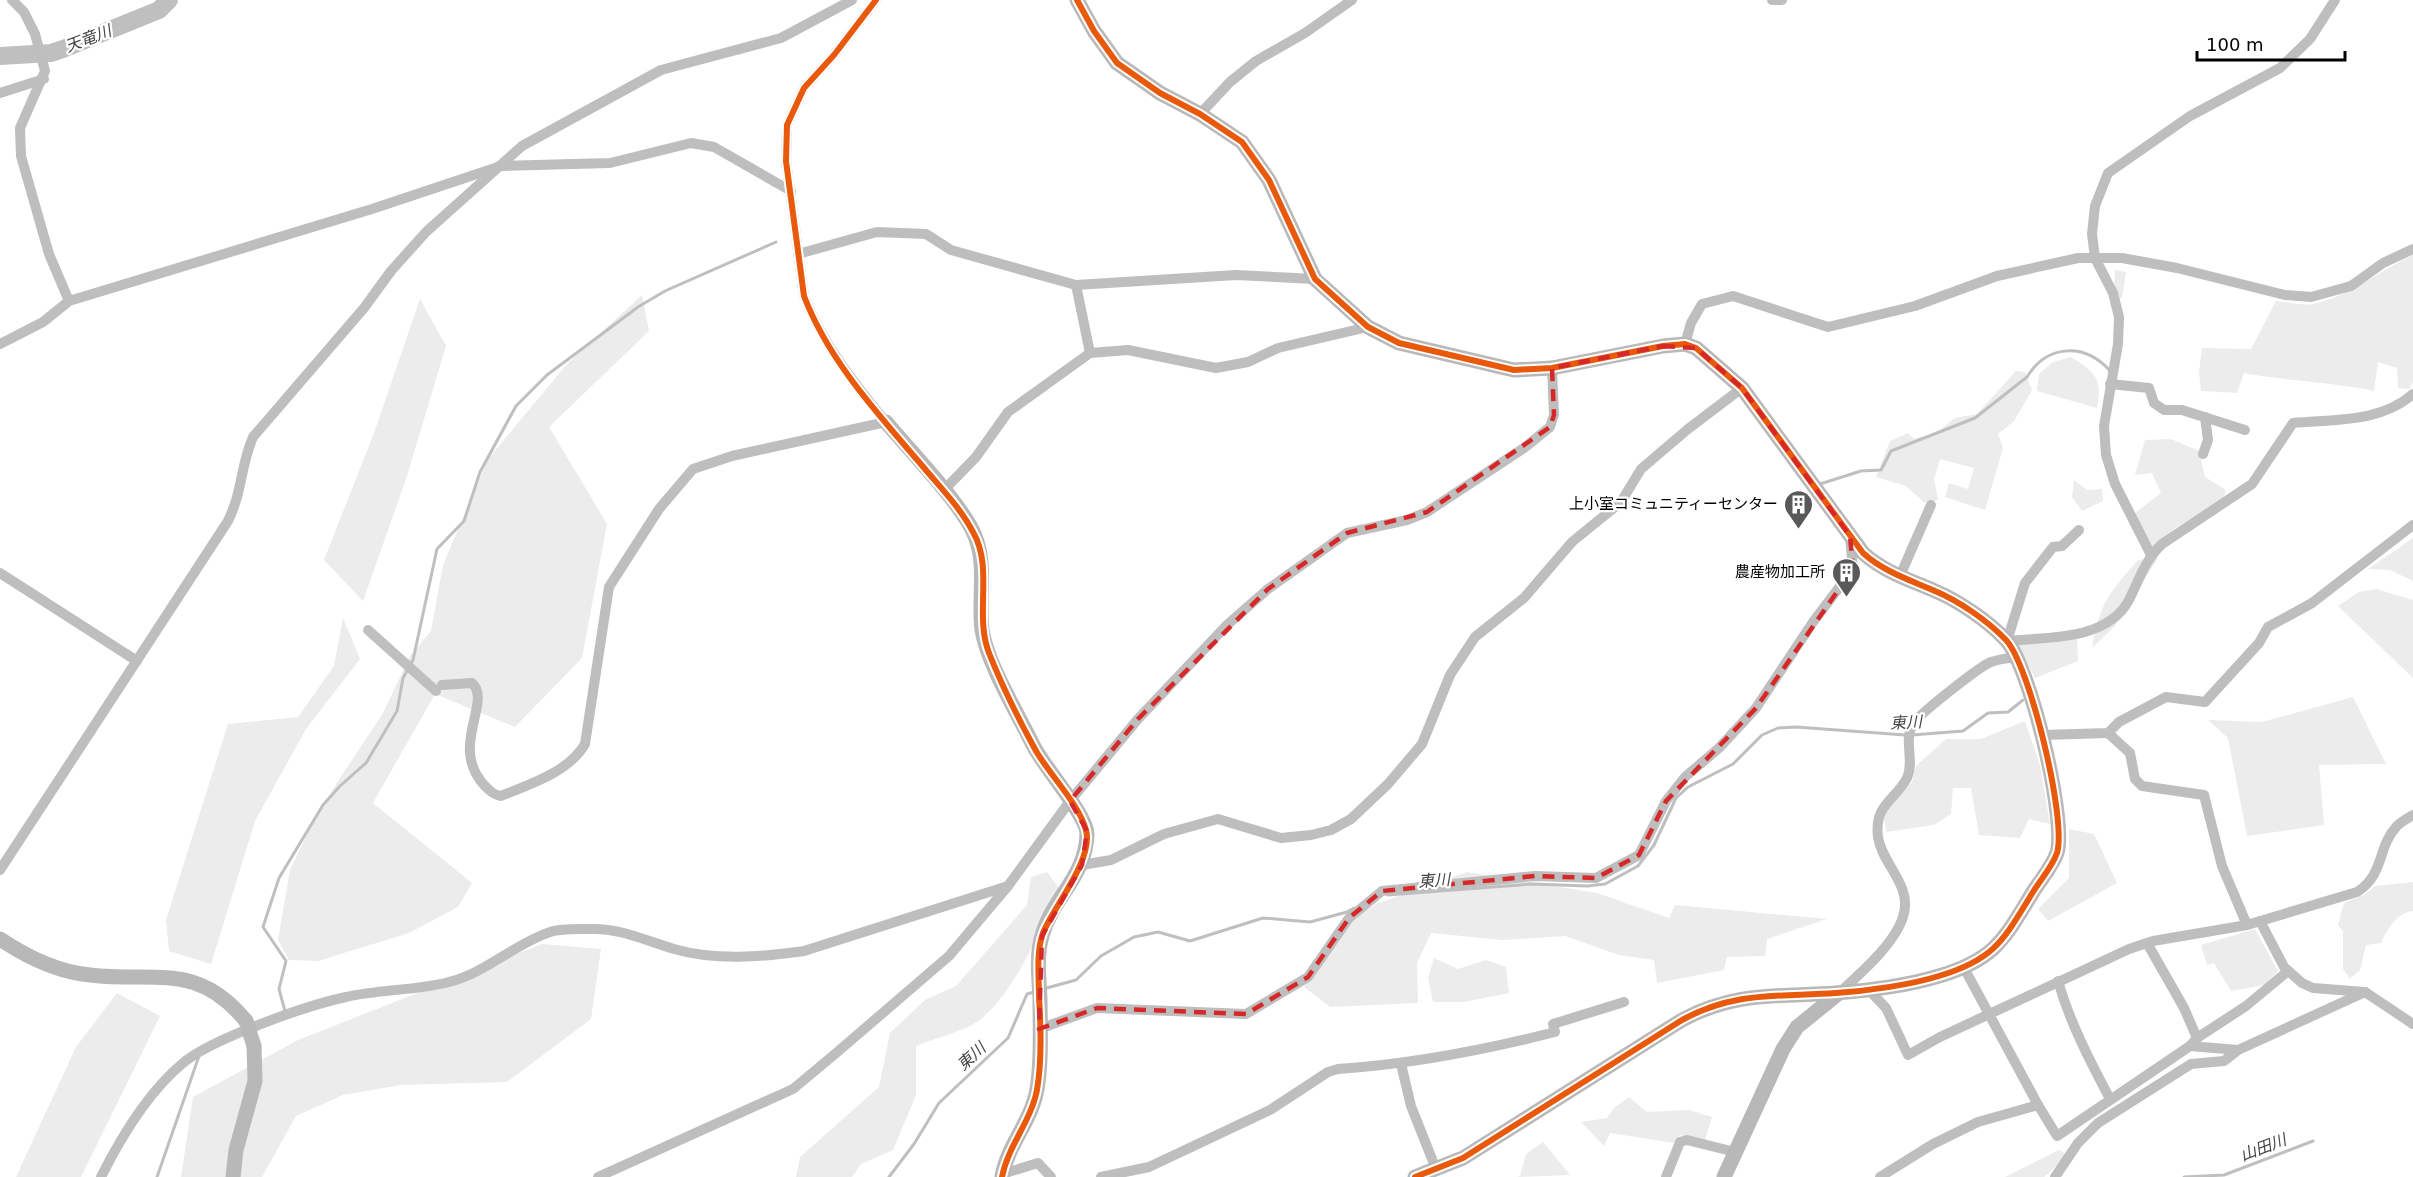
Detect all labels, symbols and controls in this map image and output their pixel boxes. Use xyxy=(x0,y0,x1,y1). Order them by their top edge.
water label: 天竜川 xyxy=(62,20,116,56)
scale bar xyxy=(2197,24,2346,62)
text: 100 m xyxy=(2206,34,2264,55)
building icon: 上小室コミュニティーセンター xyxy=(1783,488,1815,530)
place label: 上小室コミュニティーセンター xyxy=(1569,495,1778,513)
building icon: 農産物加工所 xyxy=(1830,556,1862,598)
place label: 農産物加工所 xyxy=(1735,563,1825,581)
water label: 東川 xyxy=(1890,712,1924,733)
water label: 東川 xyxy=(1417,870,1453,891)
water label: 東川 xyxy=(953,1037,991,1074)
water label: 山田川 xyxy=(2237,1129,2291,1165)

